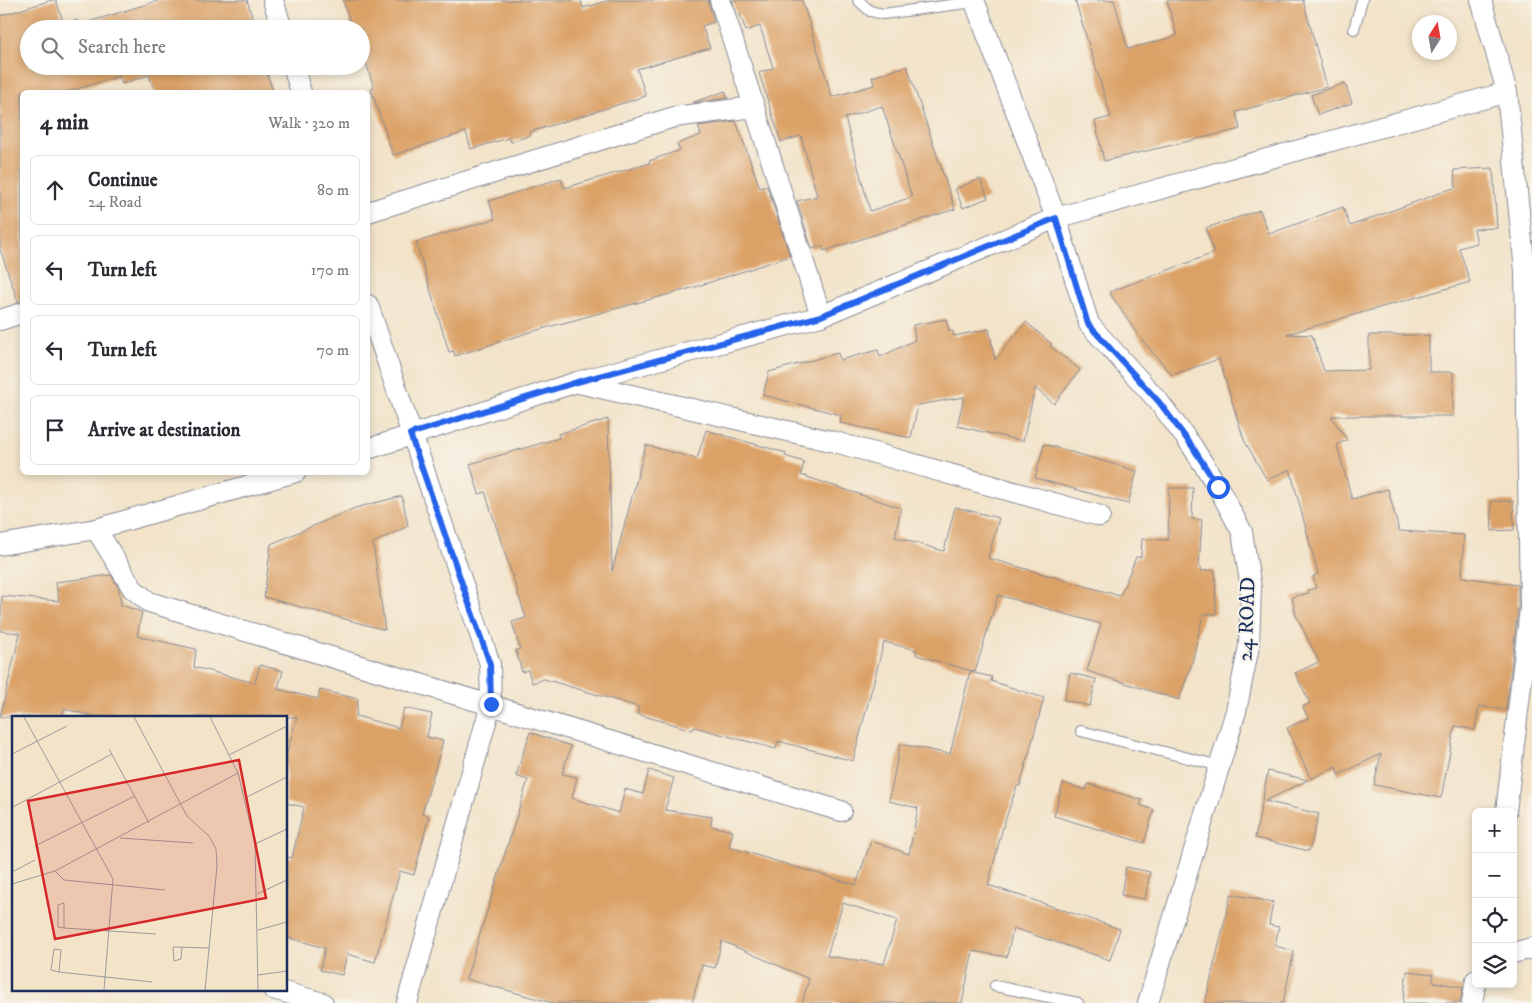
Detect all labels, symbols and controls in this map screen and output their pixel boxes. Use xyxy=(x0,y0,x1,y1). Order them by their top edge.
north arrow xyxy=(1412,15,1457,60)
search box xyxy=(20,20,370,75)
icon: search xyxy=(38,34,66,62)
text: Search here xyxy=(78,36,166,59)
text: 4 min xyxy=(40,110,89,136)
text: Walk · 320 m xyxy=(268,113,350,133)
text: Continue xyxy=(88,169,158,192)
icon: ahead xyxy=(41,176,69,204)
text: 80 m xyxy=(317,180,349,200)
text: 24 Road xyxy=(88,192,142,212)
icon: left xyxy=(41,256,69,284)
text: Turn left xyxy=(88,259,157,282)
text: 170 m xyxy=(311,260,349,280)
icon: left xyxy=(41,336,69,364)
text: Turn left xyxy=(88,339,157,362)
text: 70 m xyxy=(317,340,349,360)
icon: arrive xyxy=(41,416,69,444)
text: Arrive at destination xyxy=(88,419,240,442)
route start xyxy=(1207,476,1230,499)
street label: 24 ROAD xyxy=(1233,576,1261,662)
route end xyxy=(480,693,503,716)
inset map xyxy=(12,716,288,990)
map controls xyxy=(1472,808,1517,988)
button: + xyxy=(1472,808,1517,853)
button: − xyxy=(1472,853,1517,898)
button: locate xyxy=(1472,898,1517,943)
button: layers xyxy=(1472,943,1517,988)

